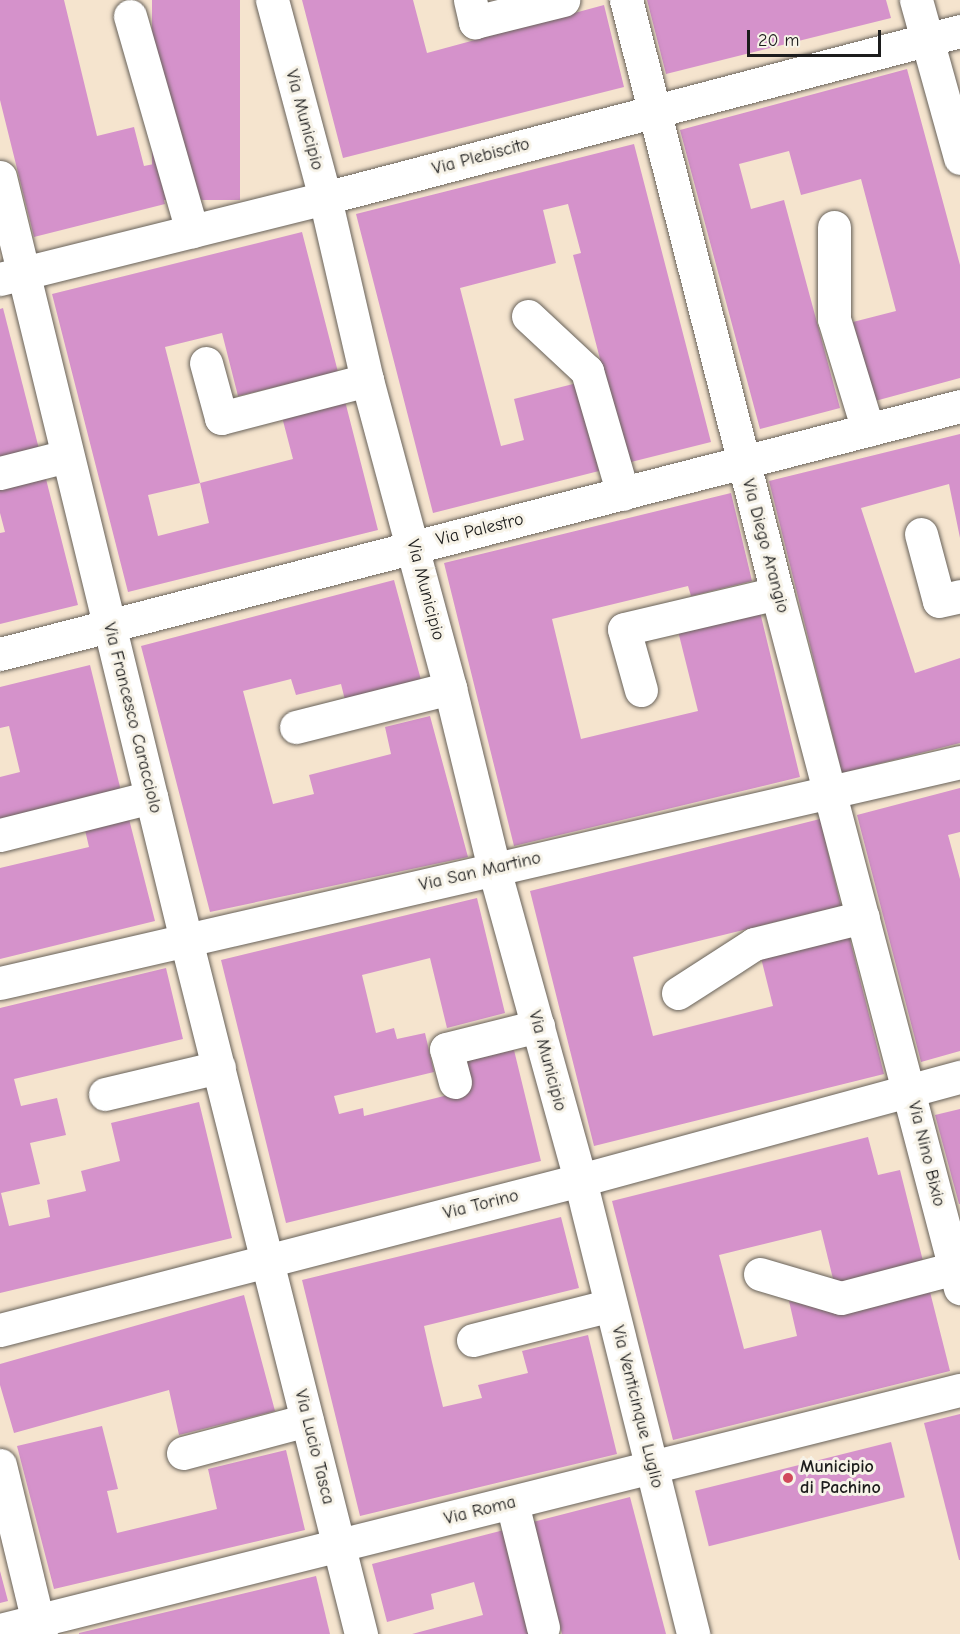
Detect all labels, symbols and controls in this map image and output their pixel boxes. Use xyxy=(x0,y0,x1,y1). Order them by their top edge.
scale bar xyxy=(750,18,884,56)
text: 20 m xyxy=(758,30,799,51)
street label: Via Municipio xyxy=(280,67,328,173)
street label: Via Plebiscito xyxy=(430,134,532,180)
street label: Via Diego Arangio xyxy=(737,476,793,616)
street label: Via Palestro xyxy=(434,509,526,551)
street label: Via Municipio xyxy=(401,537,449,643)
street label: Via Francesco Caracciolo xyxy=(98,620,166,816)
street label: Via San Martino xyxy=(417,847,543,897)
street label: Via Municipio xyxy=(523,1008,571,1114)
street label: Via Nino Bixio xyxy=(902,1099,950,1209)
street label: Via Torino xyxy=(441,1185,521,1225)
street label: Via Venticinque Luglio xyxy=(606,1323,668,1491)
street label: Via Lucio Tasca xyxy=(289,1387,339,1507)
place label: Municipio di Pachino xyxy=(800,1457,881,1500)
marker: Municipio di Pachino xyxy=(781,1471,795,1485)
street label: Via Roma xyxy=(442,1492,518,1530)

